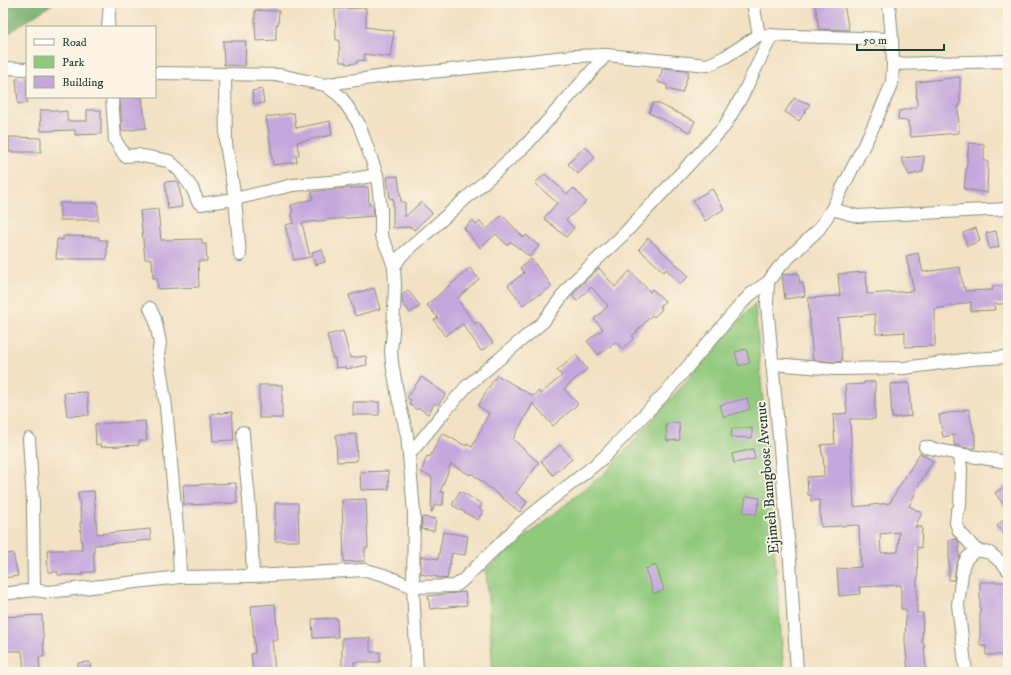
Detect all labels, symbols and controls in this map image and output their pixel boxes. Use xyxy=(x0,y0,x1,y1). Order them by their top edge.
legend xyxy=(26,26,156,98)
scale bar xyxy=(857,26,944,52)
text: 50 m xyxy=(863,33,887,48)
text: Road xyxy=(62,35,87,50)
text: Park xyxy=(62,55,84,70)
text: Building xyxy=(62,75,103,90)
street label: Ejimeh Bamgbose Avenue xyxy=(751,401,784,555)

